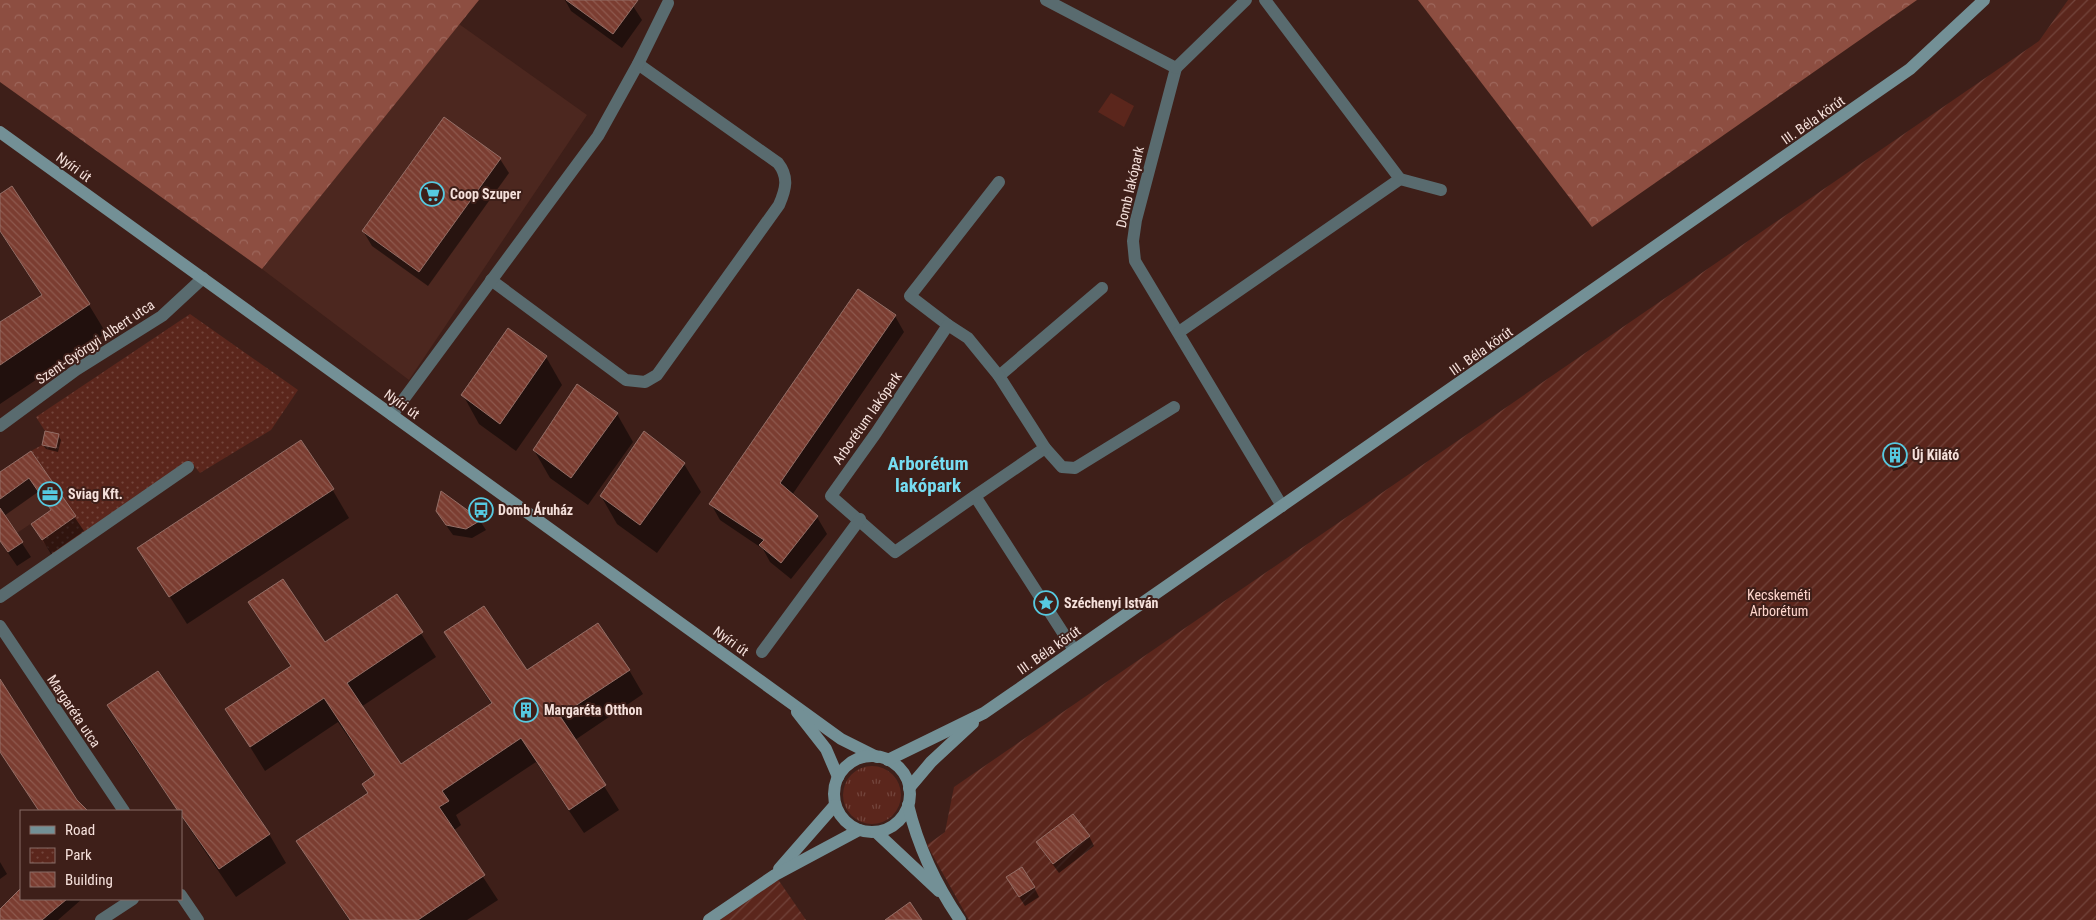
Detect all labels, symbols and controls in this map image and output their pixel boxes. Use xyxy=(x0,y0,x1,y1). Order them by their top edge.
street label: III. Béla körút xyxy=(1778,92,1848,148)
street label: Domb lakópark xyxy=(1113,144,1147,229)
street label: Nyíri út xyxy=(53,149,95,185)
supermarket icon: Coop Szuper xyxy=(419,181,445,207)
place label: Coop Szuper xyxy=(450,186,521,202)
street label: Szent-Györgyi Albert utca xyxy=(33,296,157,388)
street label: III. Béla körút xyxy=(1446,323,1516,379)
street label: Arborétum lakópark xyxy=(829,368,905,467)
street label: Nyíri út xyxy=(381,386,423,422)
building icon: Új Kilátó xyxy=(1882,442,1908,468)
place label: Új Kilátó xyxy=(1912,446,1959,463)
district label: Arborétum lakópark xyxy=(888,452,968,497)
office icon: Sviag Kft. xyxy=(37,481,63,507)
place label: Sviag Kft. xyxy=(68,486,123,502)
bus stop icon: Domb Áruház xyxy=(468,497,494,523)
place label: Domb Áruház xyxy=(498,501,573,518)
park label: Kecskeméti Arborétum xyxy=(1747,587,1811,619)
place icon: Széchenyi István xyxy=(1033,590,1059,616)
place label: Széchenyi István xyxy=(1064,595,1159,611)
street label: III. Béla körút xyxy=(1014,622,1084,678)
street label: Nyíri út xyxy=(710,623,752,659)
street label: Margaréta utca xyxy=(44,672,104,750)
building icon: Margaréta Otthon xyxy=(513,697,539,723)
place label: Margaréta Otthon xyxy=(544,702,643,718)
legend xyxy=(20,810,182,900)
text: Road xyxy=(65,821,95,839)
text: Park xyxy=(65,846,92,864)
text: Building xyxy=(65,871,113,889)

